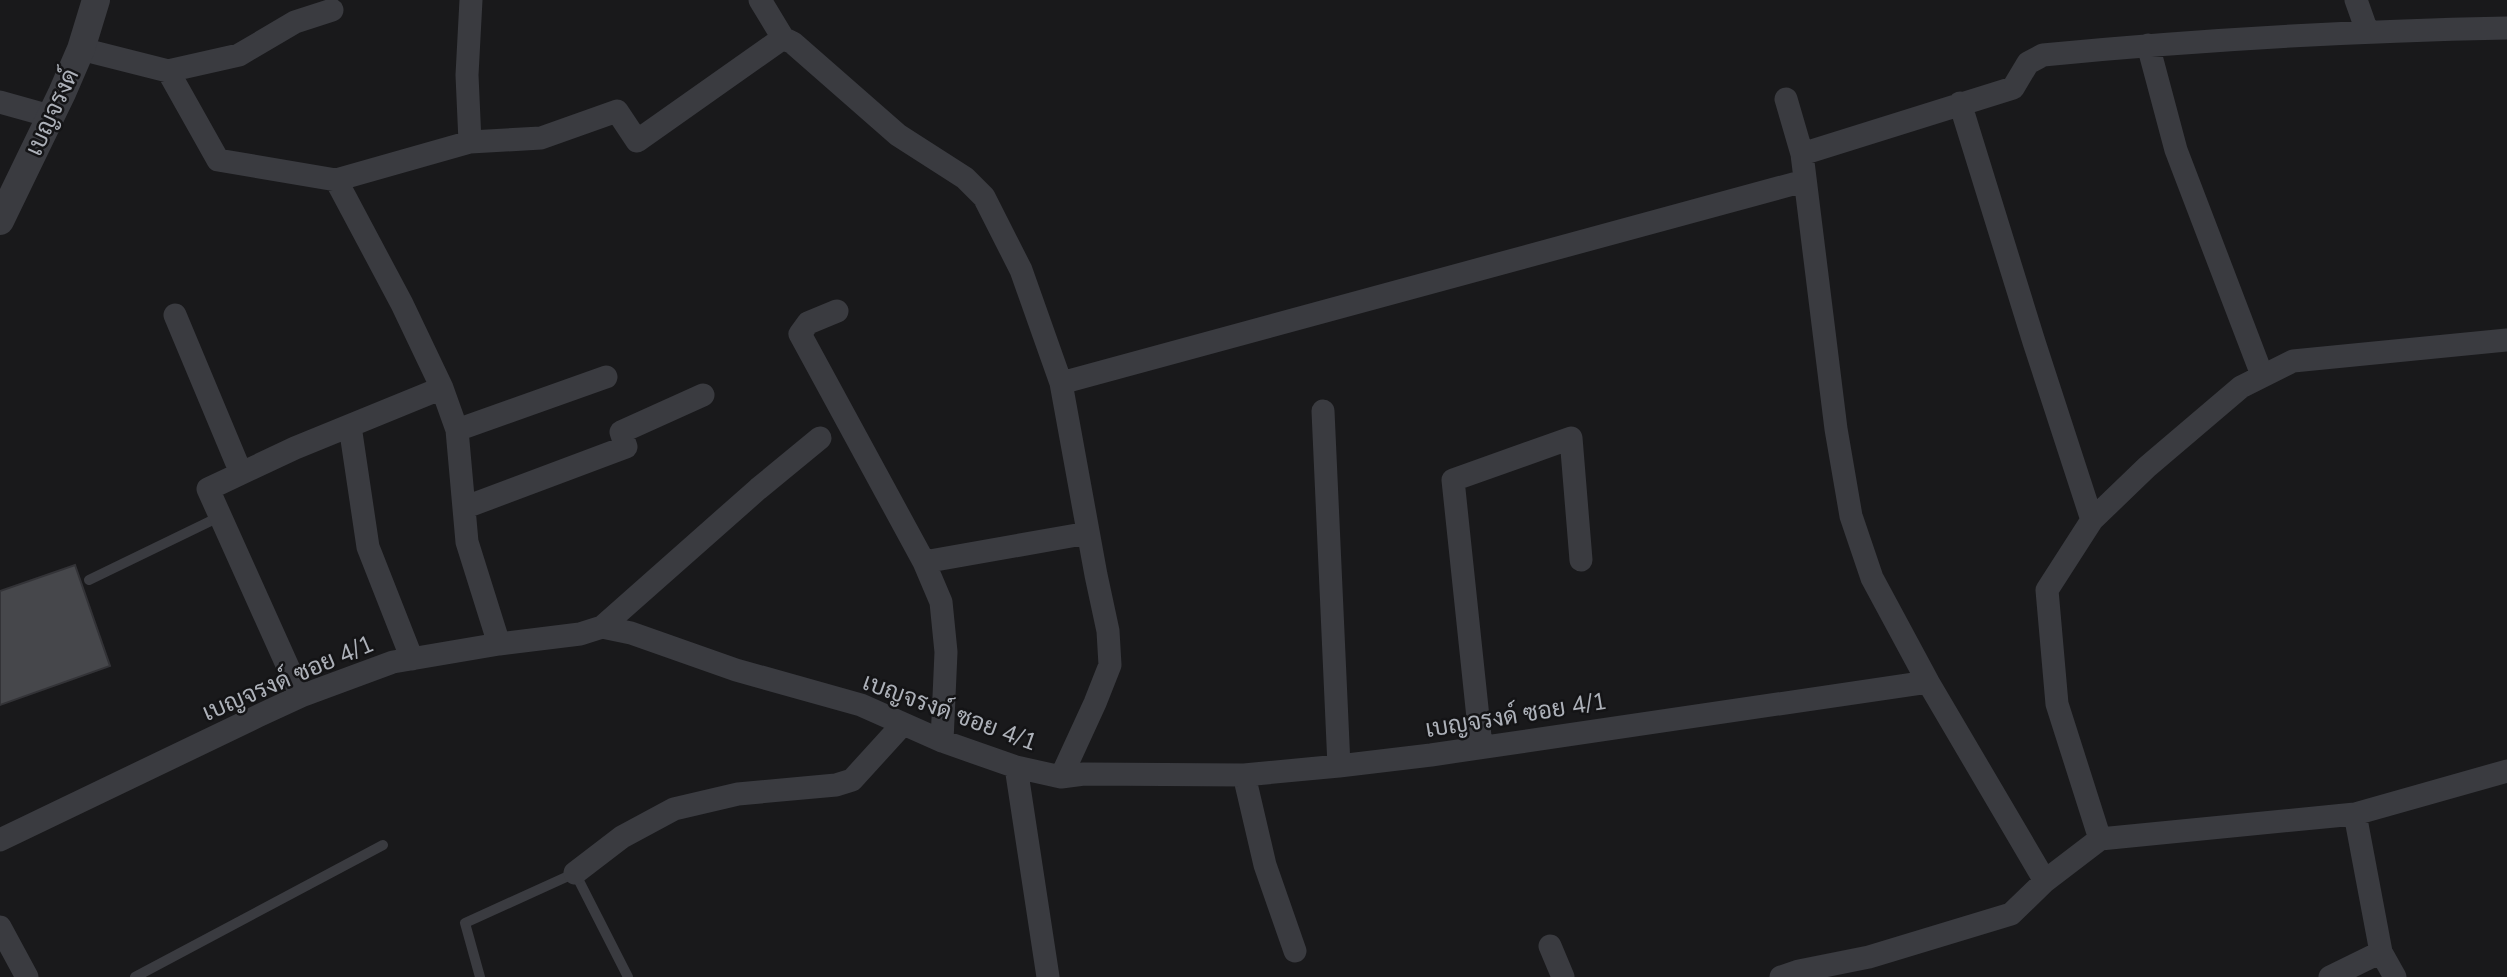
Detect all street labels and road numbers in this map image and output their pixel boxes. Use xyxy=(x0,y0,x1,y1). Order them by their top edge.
street label: เบญจรงด์ xyxy=(18,63,86,161)
street label: เบญจรงด์ ซอย 4/1 xyxy=(197,627,379,729)
street label: เบญจรงด์ ซอย 4/1 xyxy=(858,666,1042,758)
street label: เบญจรงด์ ซอย 4/1 xyxy=(1423,685,1609,745)

